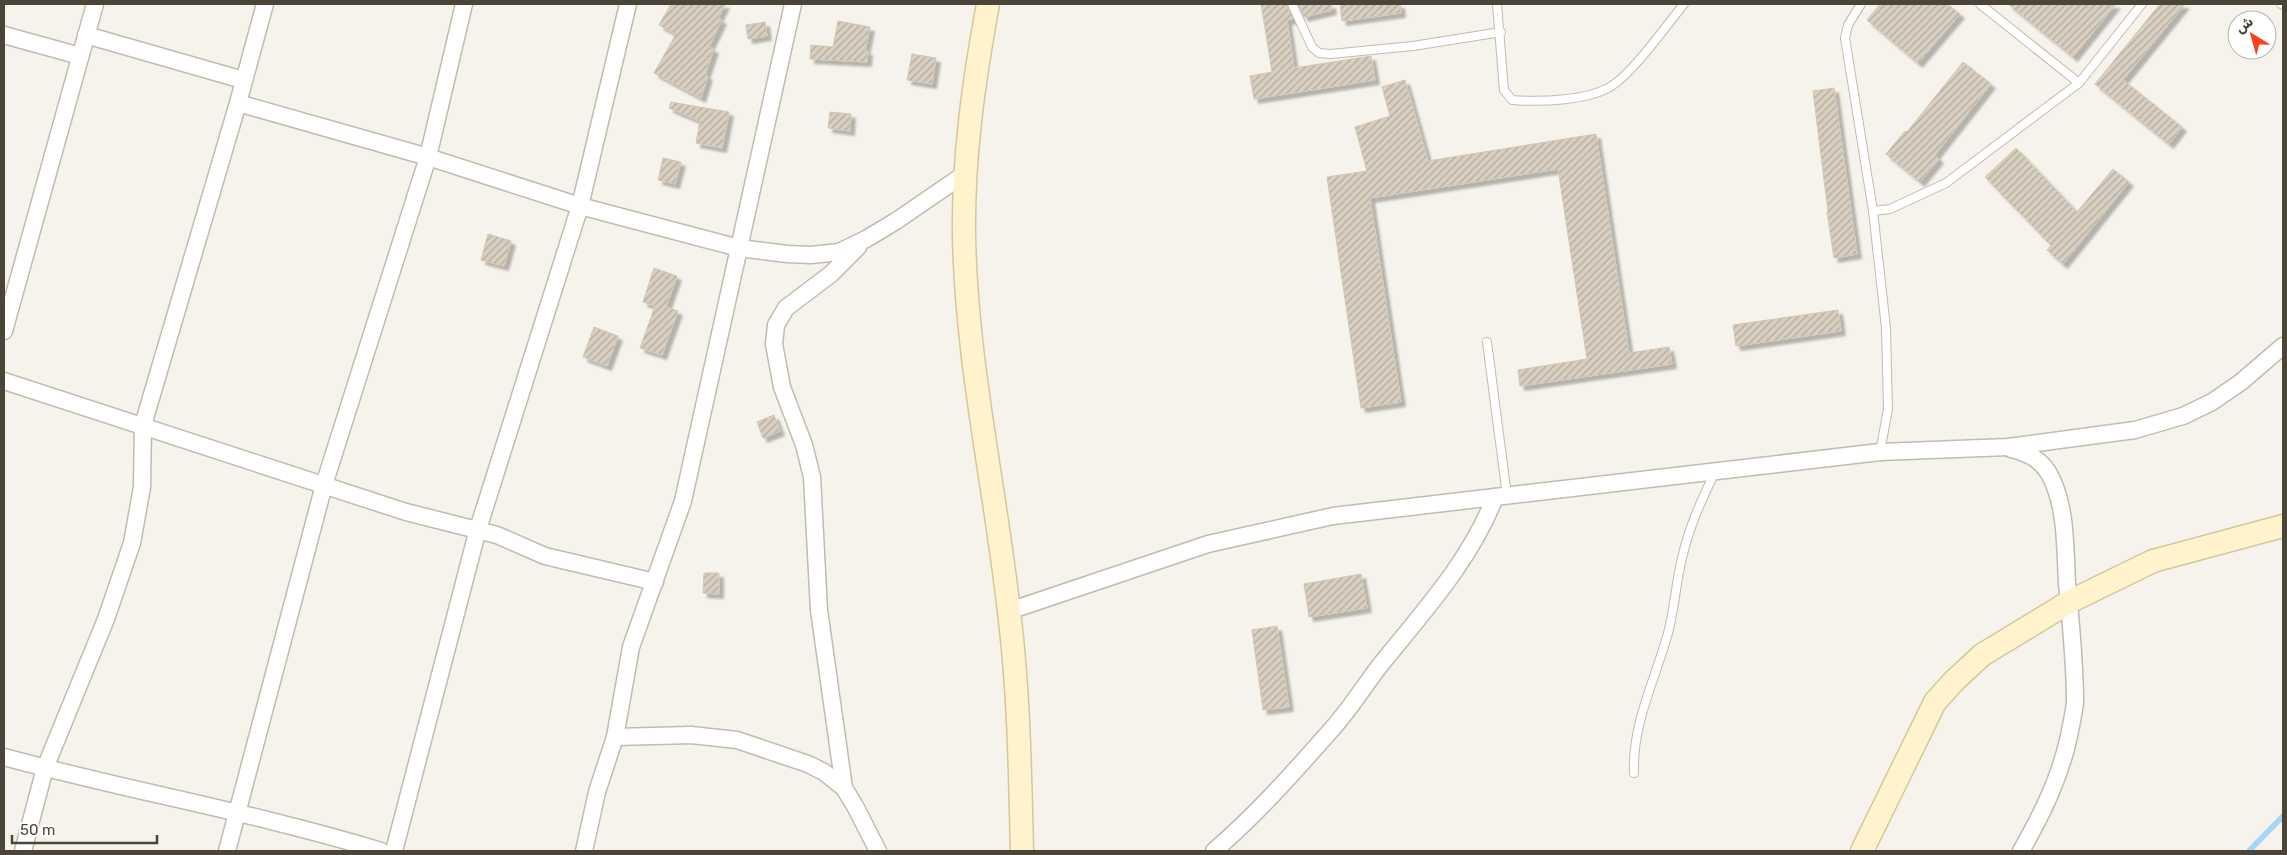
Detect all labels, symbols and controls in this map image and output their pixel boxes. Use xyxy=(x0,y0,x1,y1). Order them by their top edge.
north arrow xyxy=(2227,10,2277,60)
text: ش xyxy=(2232,13,2257,37)
scale bar xyxy=(12,812,158,844)
text: 50 m xyxy=(20,821,55,839)

